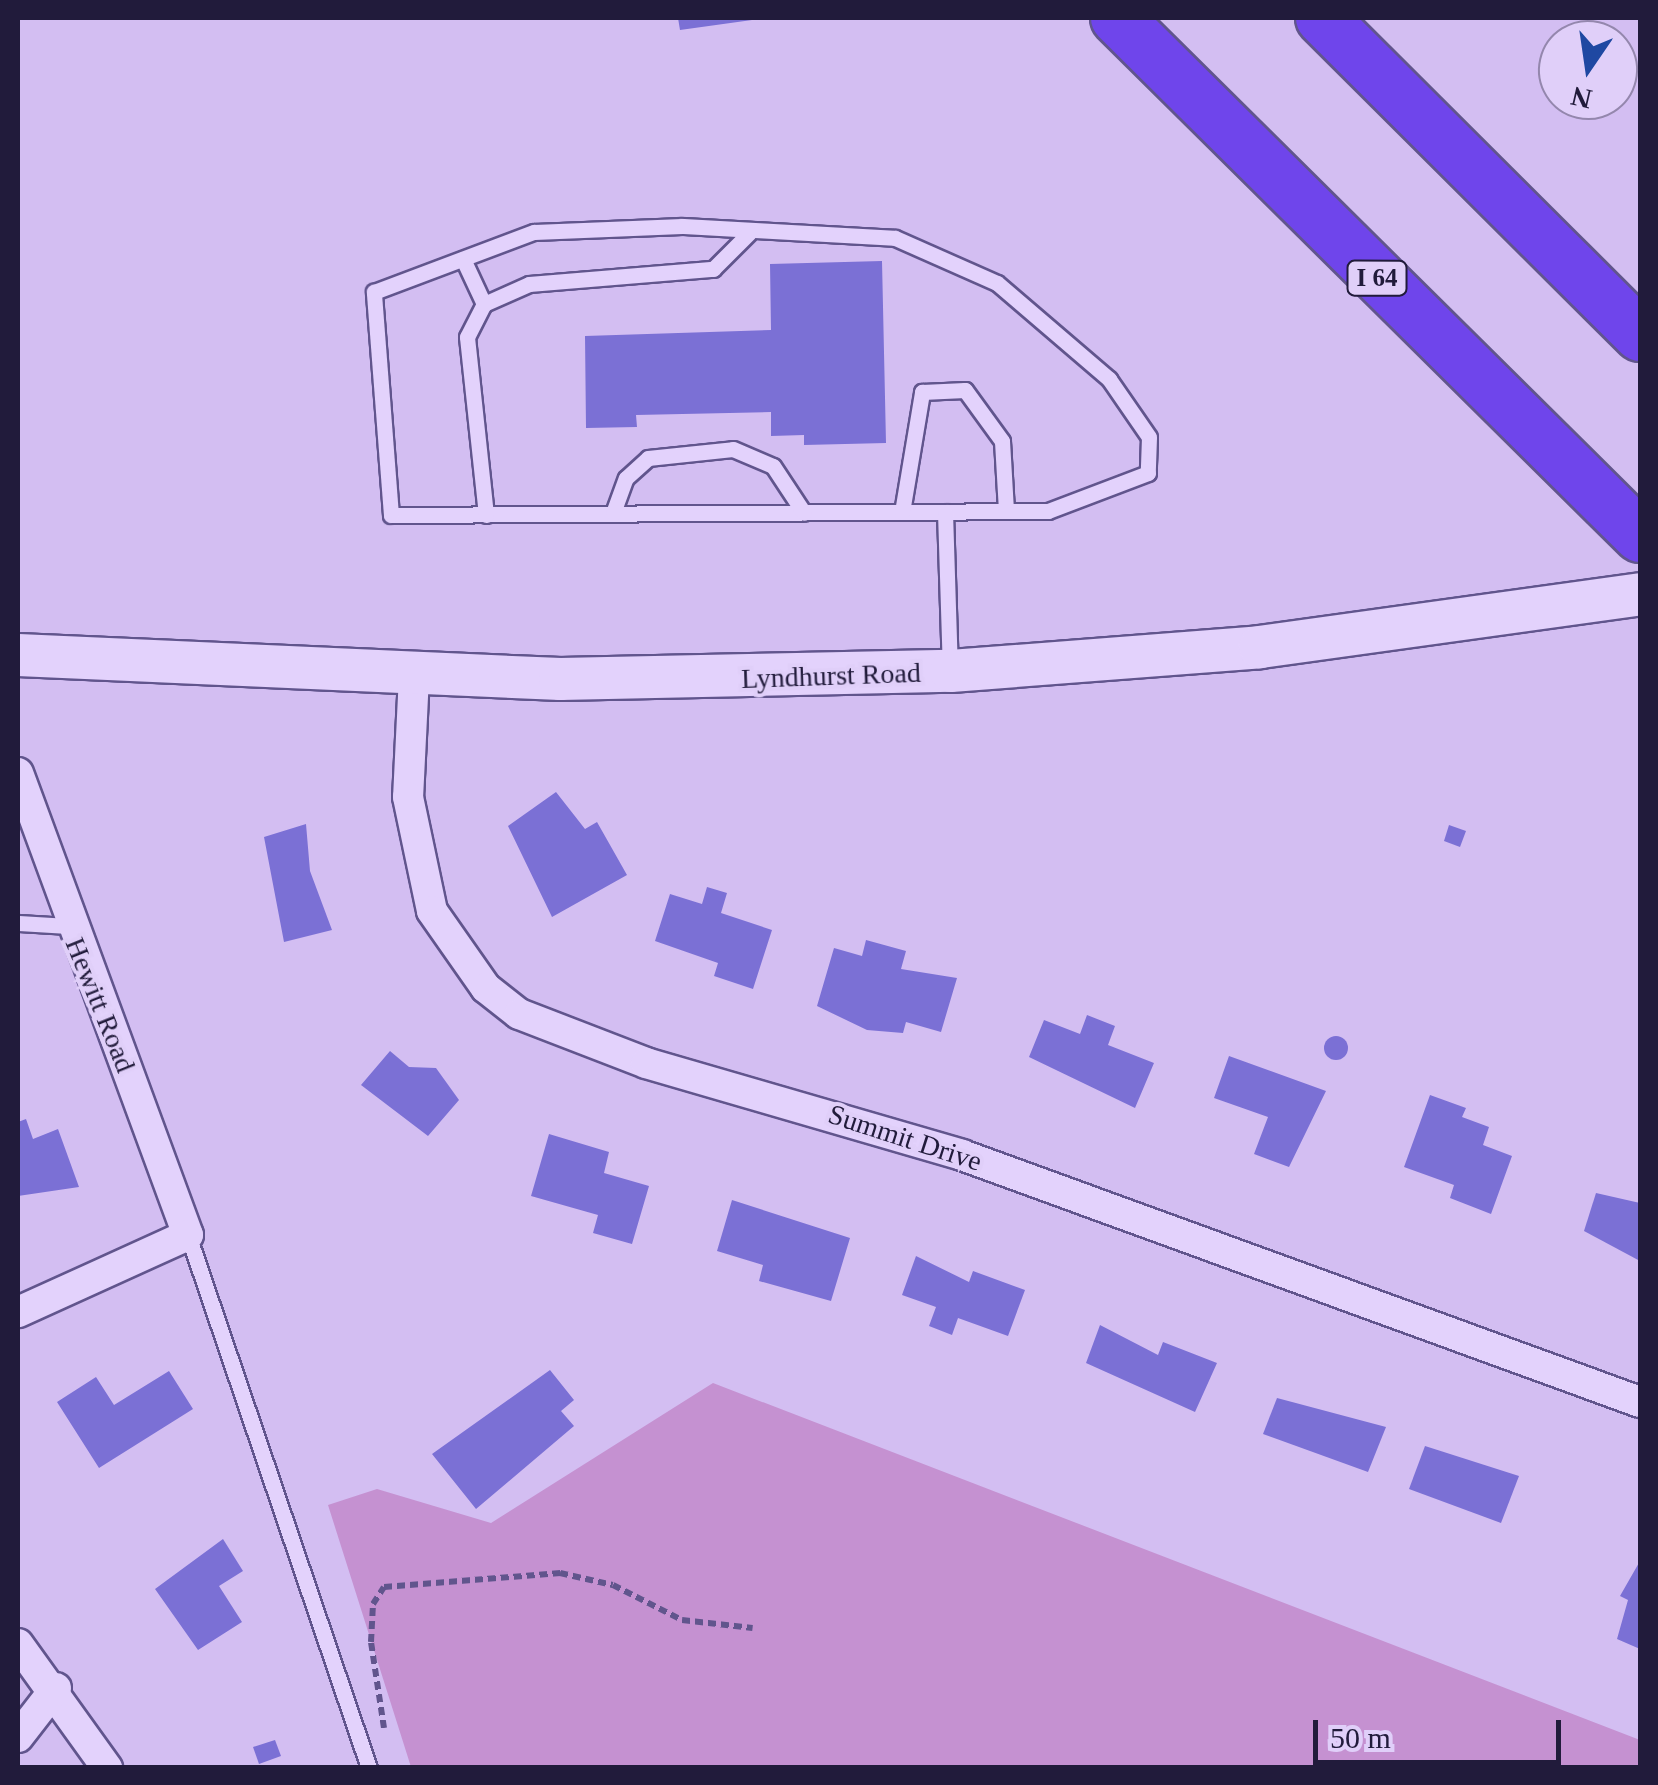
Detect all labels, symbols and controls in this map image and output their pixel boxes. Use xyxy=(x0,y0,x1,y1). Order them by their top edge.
north arrow xyxy=(1538,20,1638,120)
text: N xyxy=(1568,80,1595,115)
road number: I 64 xyxy=(1344,258,1410,298)
street label: Lyndhurst Road xyxy=(741,656,921,696)
street label: Hewitt Road xyxy=(58,933,142,1077)
street label: Summit Drive xyxy=(824,1097,986,1179)
scale bar xyxy=(1318,1700,1566,1762)
text: 50 m xyxy=(1330,1721,1391,1754)

